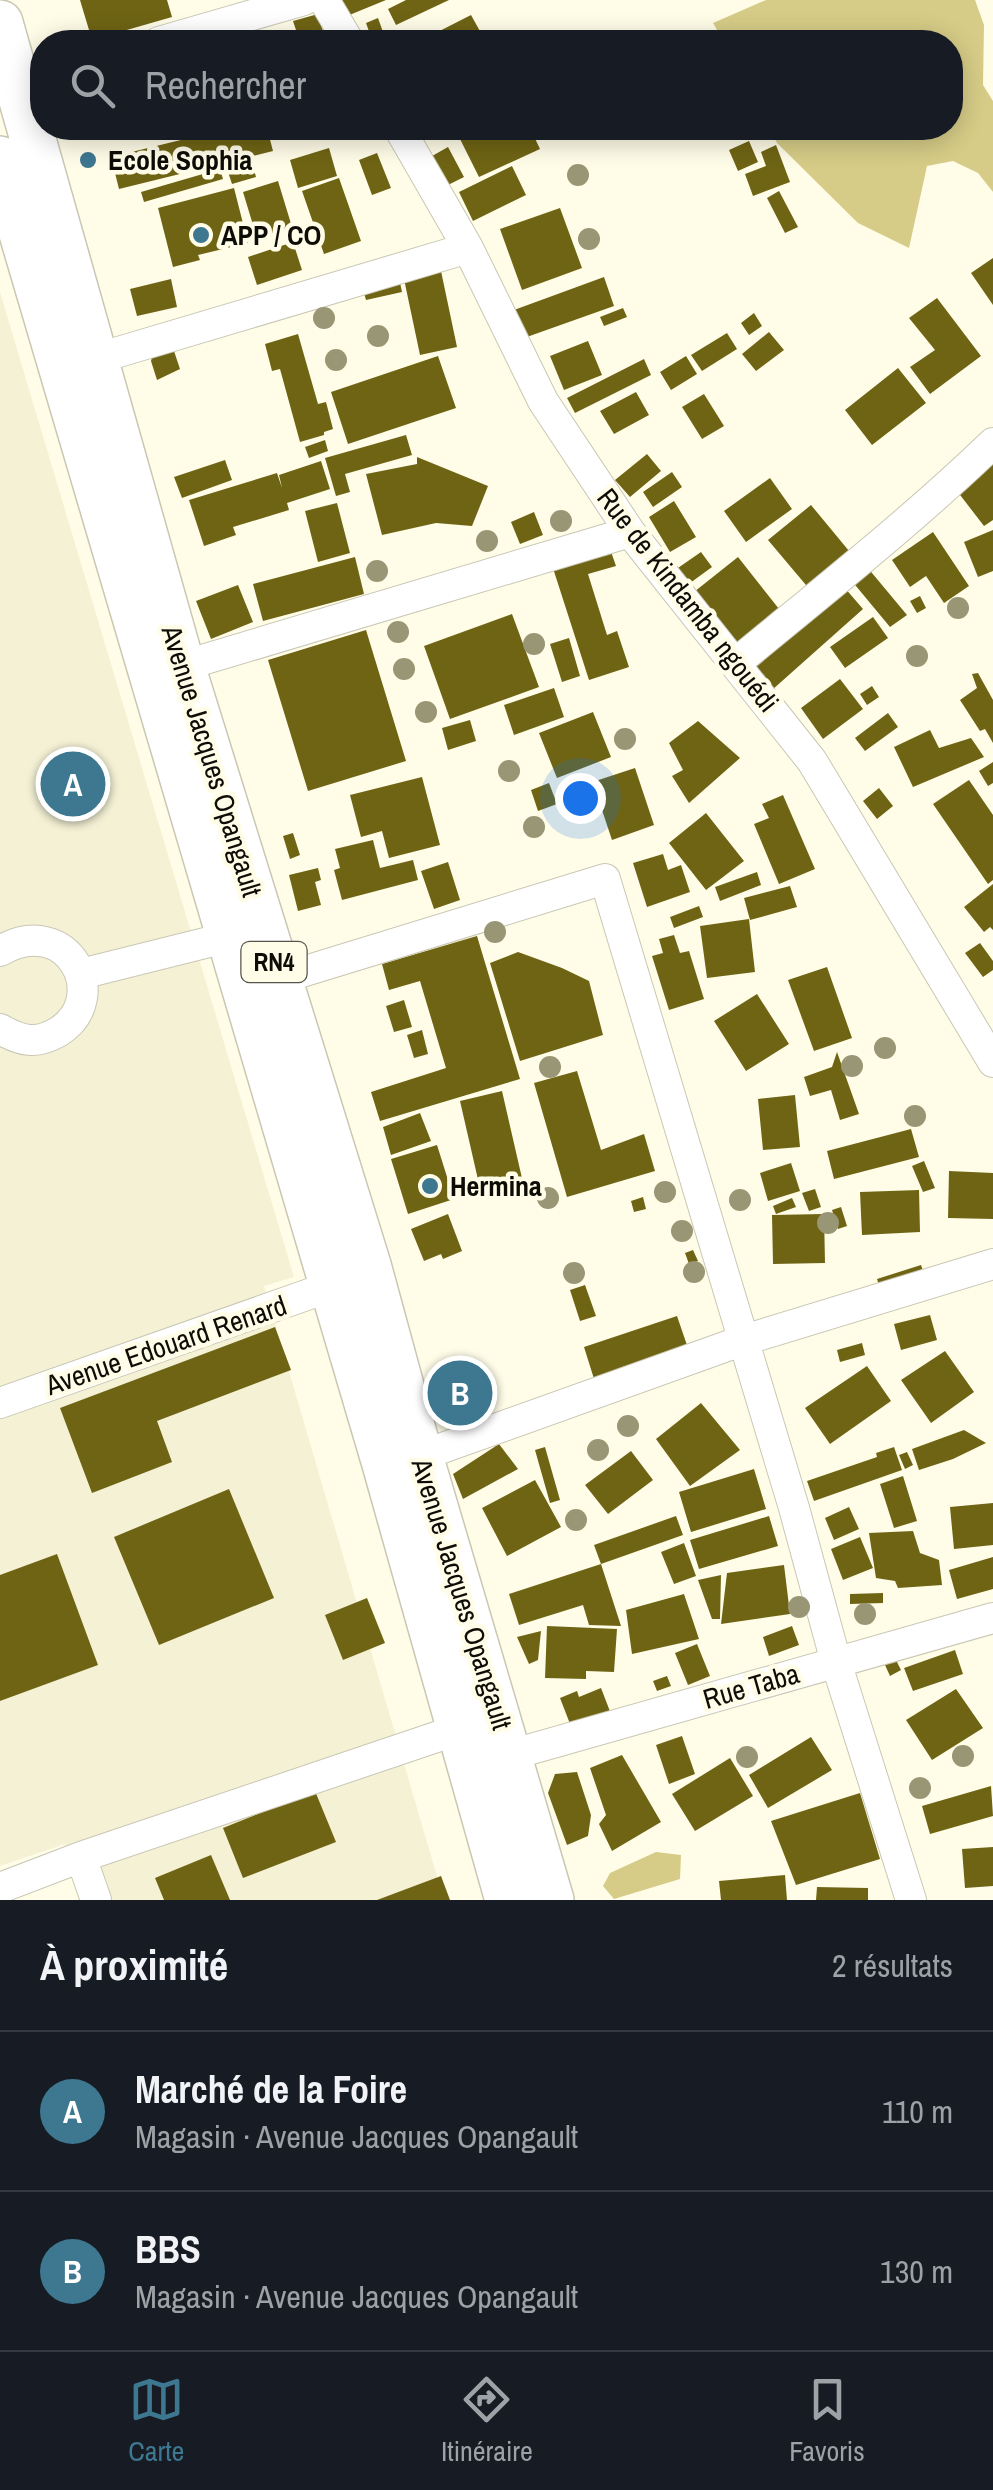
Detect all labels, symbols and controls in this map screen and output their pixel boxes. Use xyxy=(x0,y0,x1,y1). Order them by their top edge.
search box xyxy=(30,30,963,140)
icon: search xyxy=(65,58,120,113)
text: Rechercher xyxy=(145,60,306,111)
place label: Ecole Sophia xyxy=(108,141,252,179)
marker: Ecole Sophia xyxy=(77,149,99,171)
place label: APP / CO xyxy=(221,216,321,254)
marker: APP / CO xyxy=(190,224,212,246)
street label: Rue de Kindamba ngouédi xyxy=(589,480,787,720)
street label: Avenue Jacques Opangault xyxy=(152,620,271,901)
pin: A xyxy=(40,746,106,822)
your location xyxy=(555,773,606,824)
road number: RN4 xyxy=(242,942,306,982)
place label: Hermina xyxy=(450,1167,542,1205)
marker: Hermina xyxy=(419,1175,441,1197)
street label: Avenue Edouard Renard xyxy=(40,1286,291,1404)
pin: B xyxy=(428,1356,492,1430)
street label: Avenue Jacques Opangault xyxy=(402,1453,521,1734)
street label: Rue Taba xyxy=(698,1654,804,1718)
text: À proximité xyxy=(40,1937,228,1993)
text: 2 résultats xyxy=(832,1944,953,1987)
text: Marché de la Foire xyxy=(135,2064,407,2115)
text: A xyxy=(63,2090,82,2133)
text: 110 m xyxy=(882,2090,953,2133)
text: Magasin · Avenue Jacques Opangault xyxy=(135,2115,578,2158)
text: BBS xyxy=(135,2224,201,2275)
text: B xyxy=(63,2250,82,2293)
text: 130 m xyxy=(880,2250,953,2293)
text: Magasin · Avenue Jacques Opangault xyxy=(135,2275,578,2318)
tab: Carte xyxy=(128,2372,184,2470)
tab: Itinéraire xyxy=(441,2372,533,2470)
tab: Favoris xyxy=(789,2372,865,2470)

